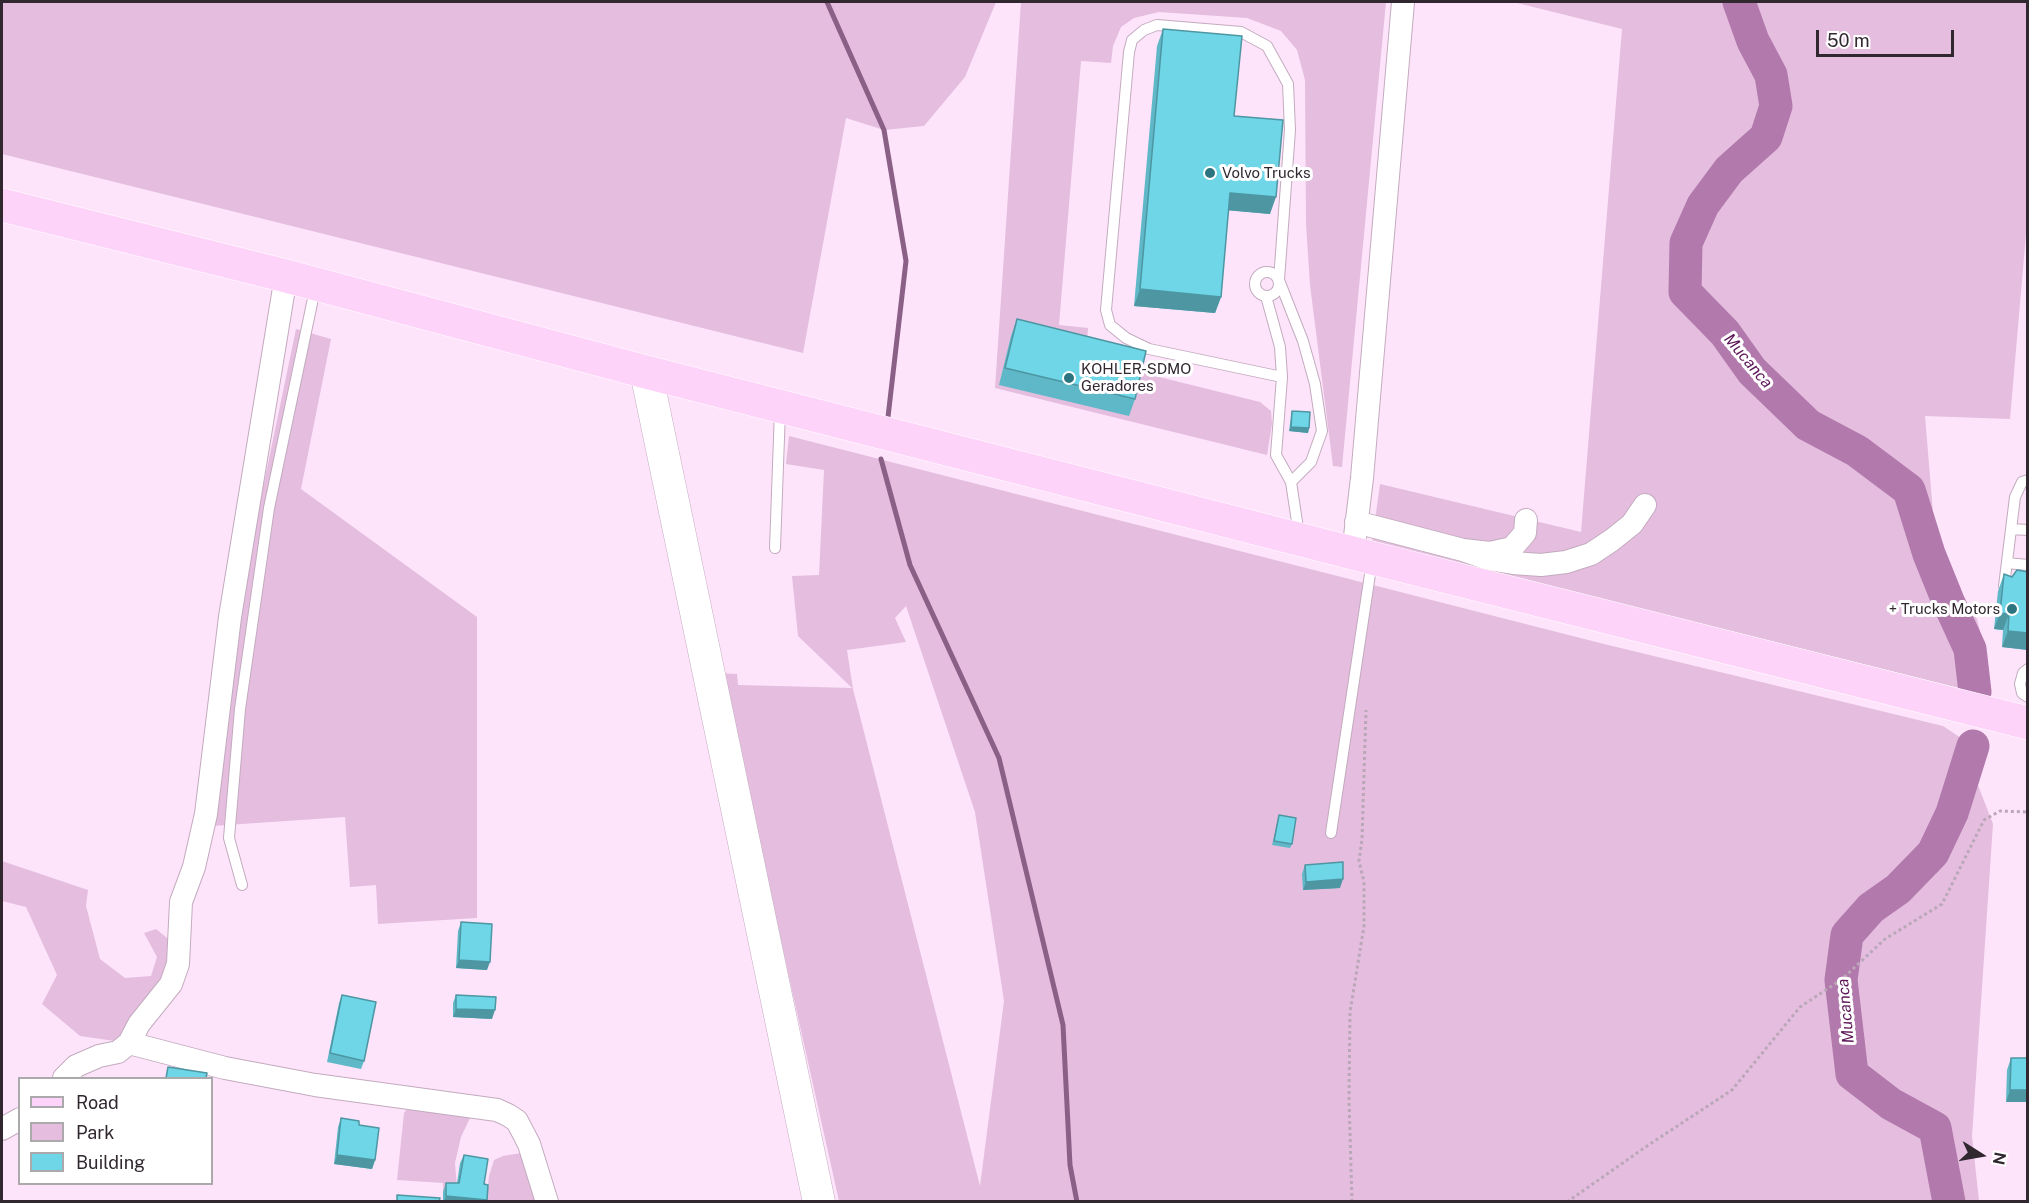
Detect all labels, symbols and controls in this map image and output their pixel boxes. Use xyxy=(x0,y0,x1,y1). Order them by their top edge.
scale bar xyxy=(1819,18,1957,56)
text: 50 m xyxy=(1827,30,1870,51)
place label: Volvo Trucks xyxy=(1222,164,1311,182)
marker: Volvo Trucks xyxy=(1203,166,1217,180)
water label: Mucanca xyxy=(1720,330,1776,392)
place label: KOHLER-SDMO Geradores xyxy=(1081,360,1191,395)
marker: KOHLER-SDMO Geradores xyxy=(1062,371,1076,385)
place label: + Trucks Motors xyxy=(1889,600,2000,618)
marker: + Trucks Motors xyxy=(2005,602,2019,616)
water label: Mucanca xyxy=(1834,978,1858,1044)
legend xyxy=(18,1077,213,1185)
text: Road xyxy=(76,1092,119,1113)
text: Park xyxy=(76,1122,114,1143)
north arrow xyxy=(1951,1125,2011,1185)
text: N xyxy=(1989,1151,2010,1166)
text: Building xyxy=(76,1152,145,1173)

